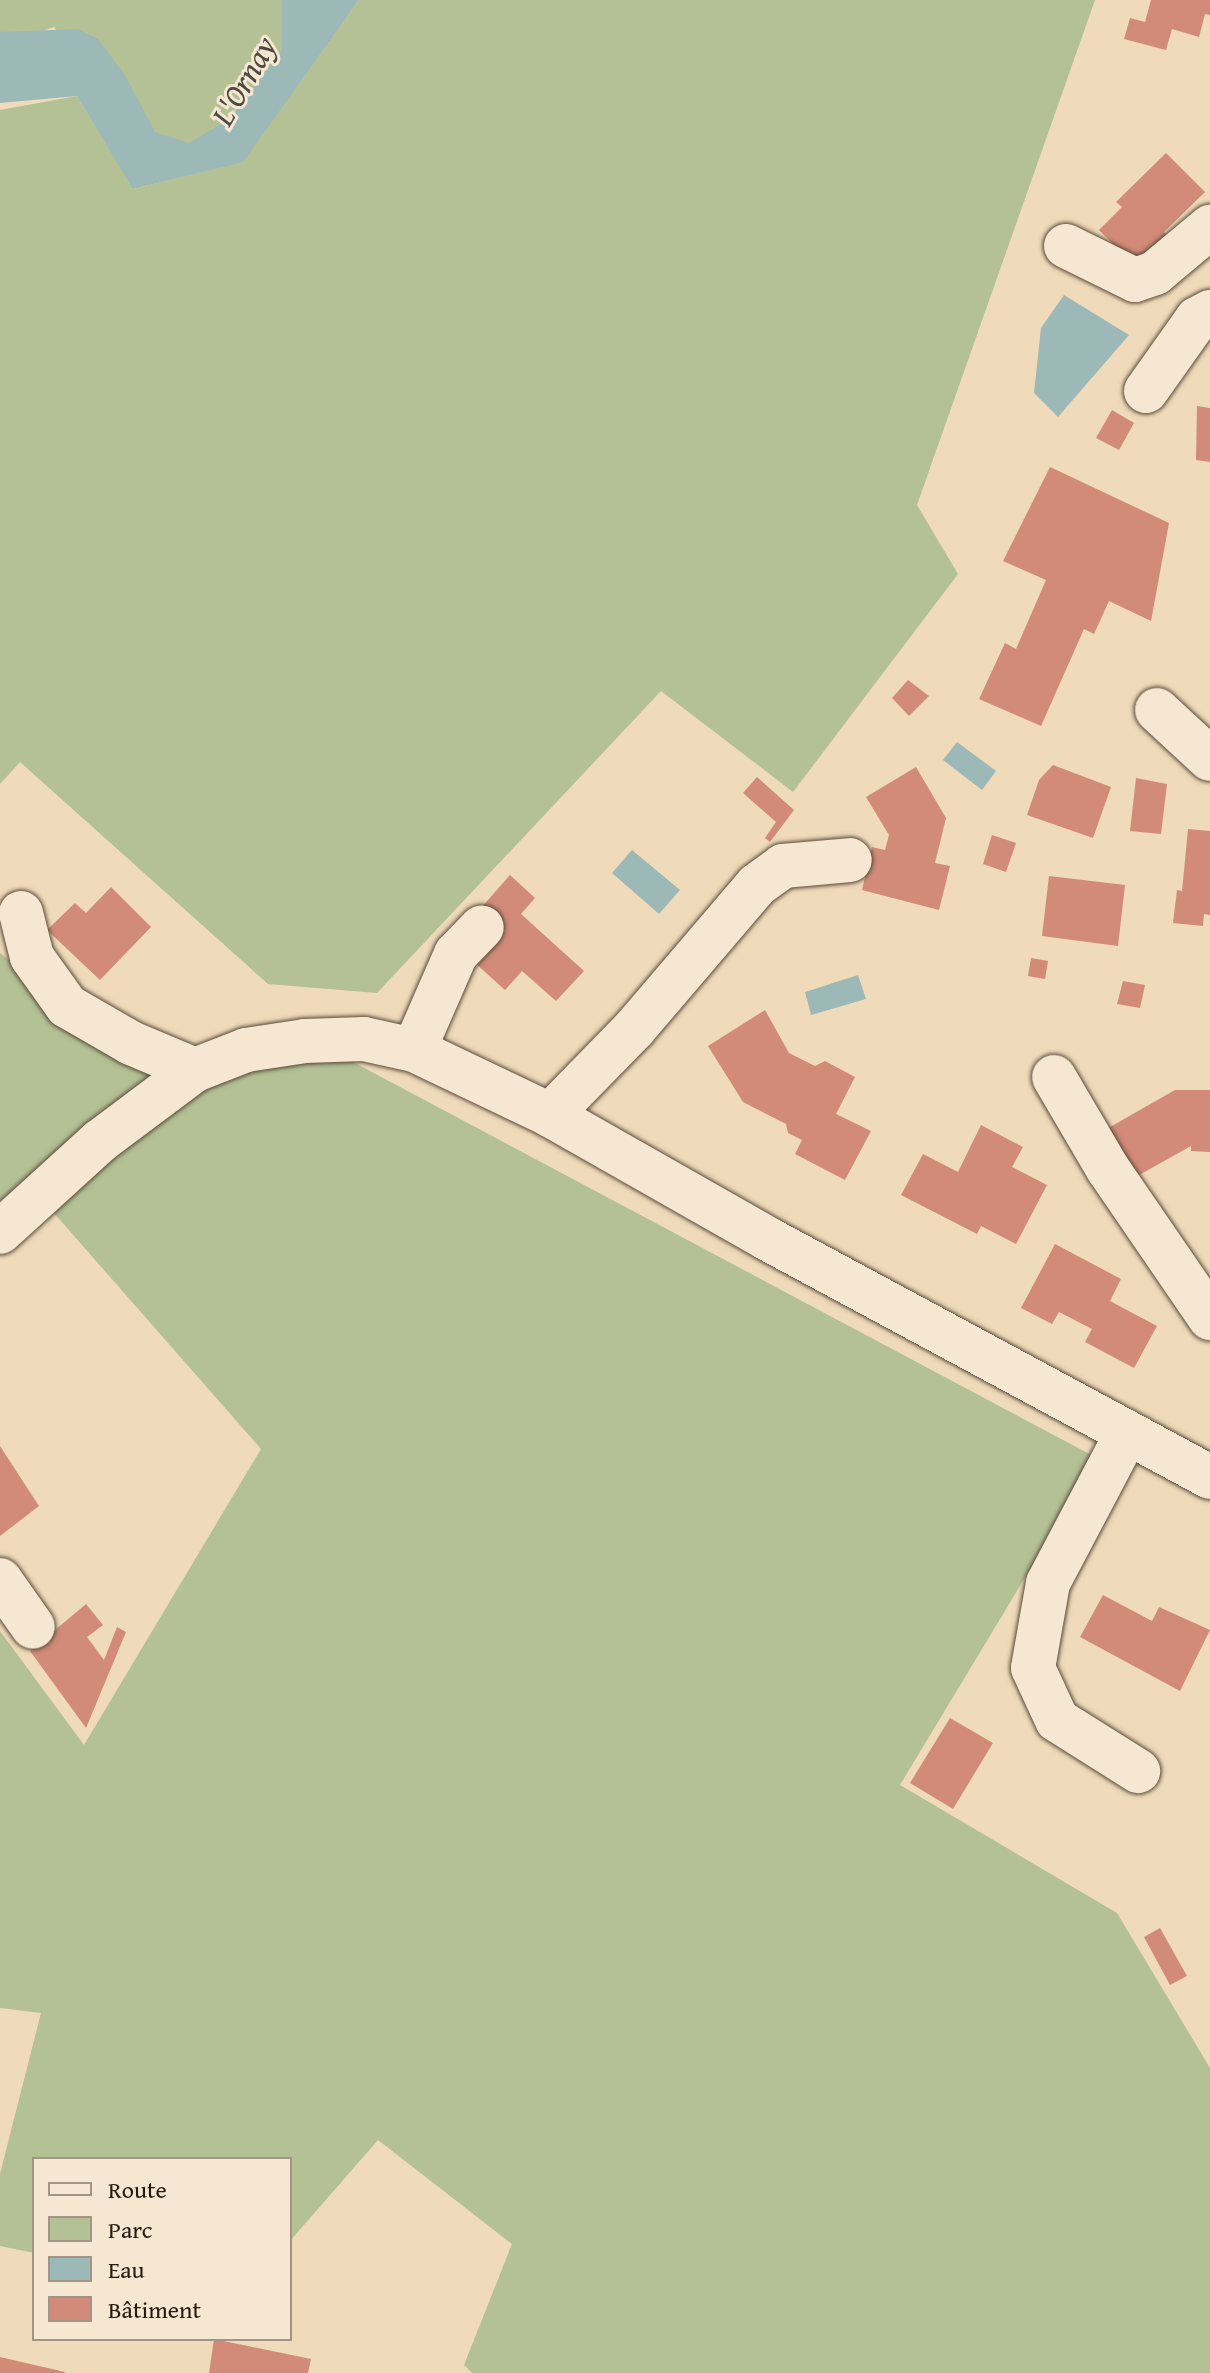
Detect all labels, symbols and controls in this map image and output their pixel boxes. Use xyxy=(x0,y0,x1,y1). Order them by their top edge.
water label: L'Ornay xyxy=(203,29,285,133)
legend xyxy=(32,2157,292,2341)
text: Route xyxy=(108,2172,167,2207)
text: Parc xyxy=(108,2212,152,2247)
text: Eau xyxy=(108,2252,144,2287)
text: Bâtiment xyxy=(108,2292,201,2327)

